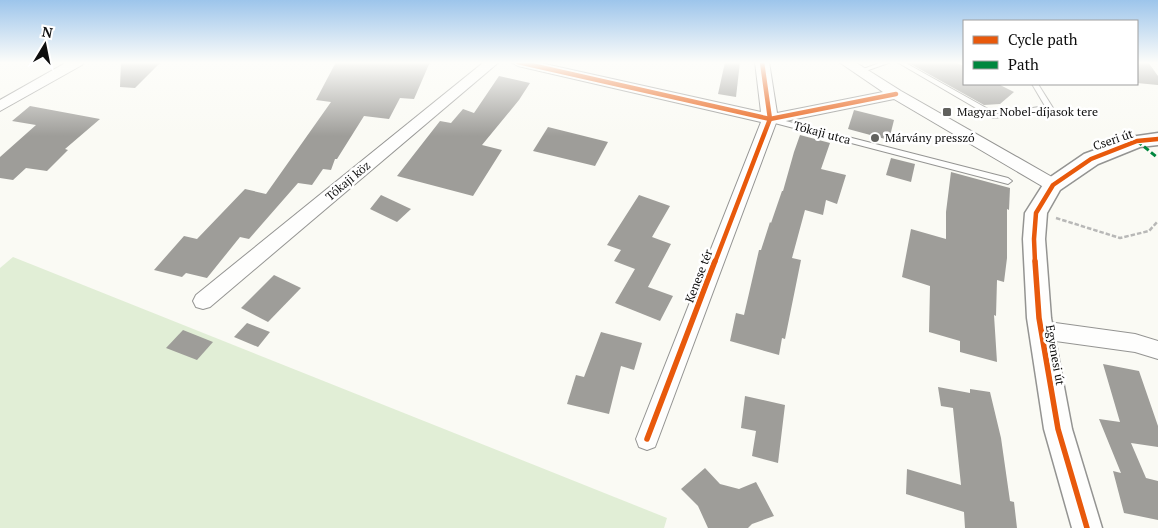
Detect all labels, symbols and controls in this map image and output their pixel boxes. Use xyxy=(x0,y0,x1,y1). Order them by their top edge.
north arrow xyxy=(20,20,70,70)
legend xyxy=(963,20,1138,85)
text: N xyxy=(40,21,55,42)
text: Cycle path xyxy=(1008,29,1078,49)
text: Path xyxy=(1008,54,1039,74)
place label: Magyar Nobel-díjasok tere xyxy=(957,104,1098,119)
marker: Magyar Nobel-díjasok tere xyxy=(941,106,953,118)
street label: Tókaji utca xyxy=(792,118,852,147)
street label: Cseri út xyxy=(1091,126,1135,153)
place label: Márvány presszó xyxy=(885,130,975,145)
marker: Márvány presszó xyxy=(869,132,881,144)
street label: Tókaji köz xyxy=(322,157,373,204)
street label: Kenese tér xyxy=(682,247,716,304)
street label: Egyenesi út xyxy=(1043,323,1068,387)

